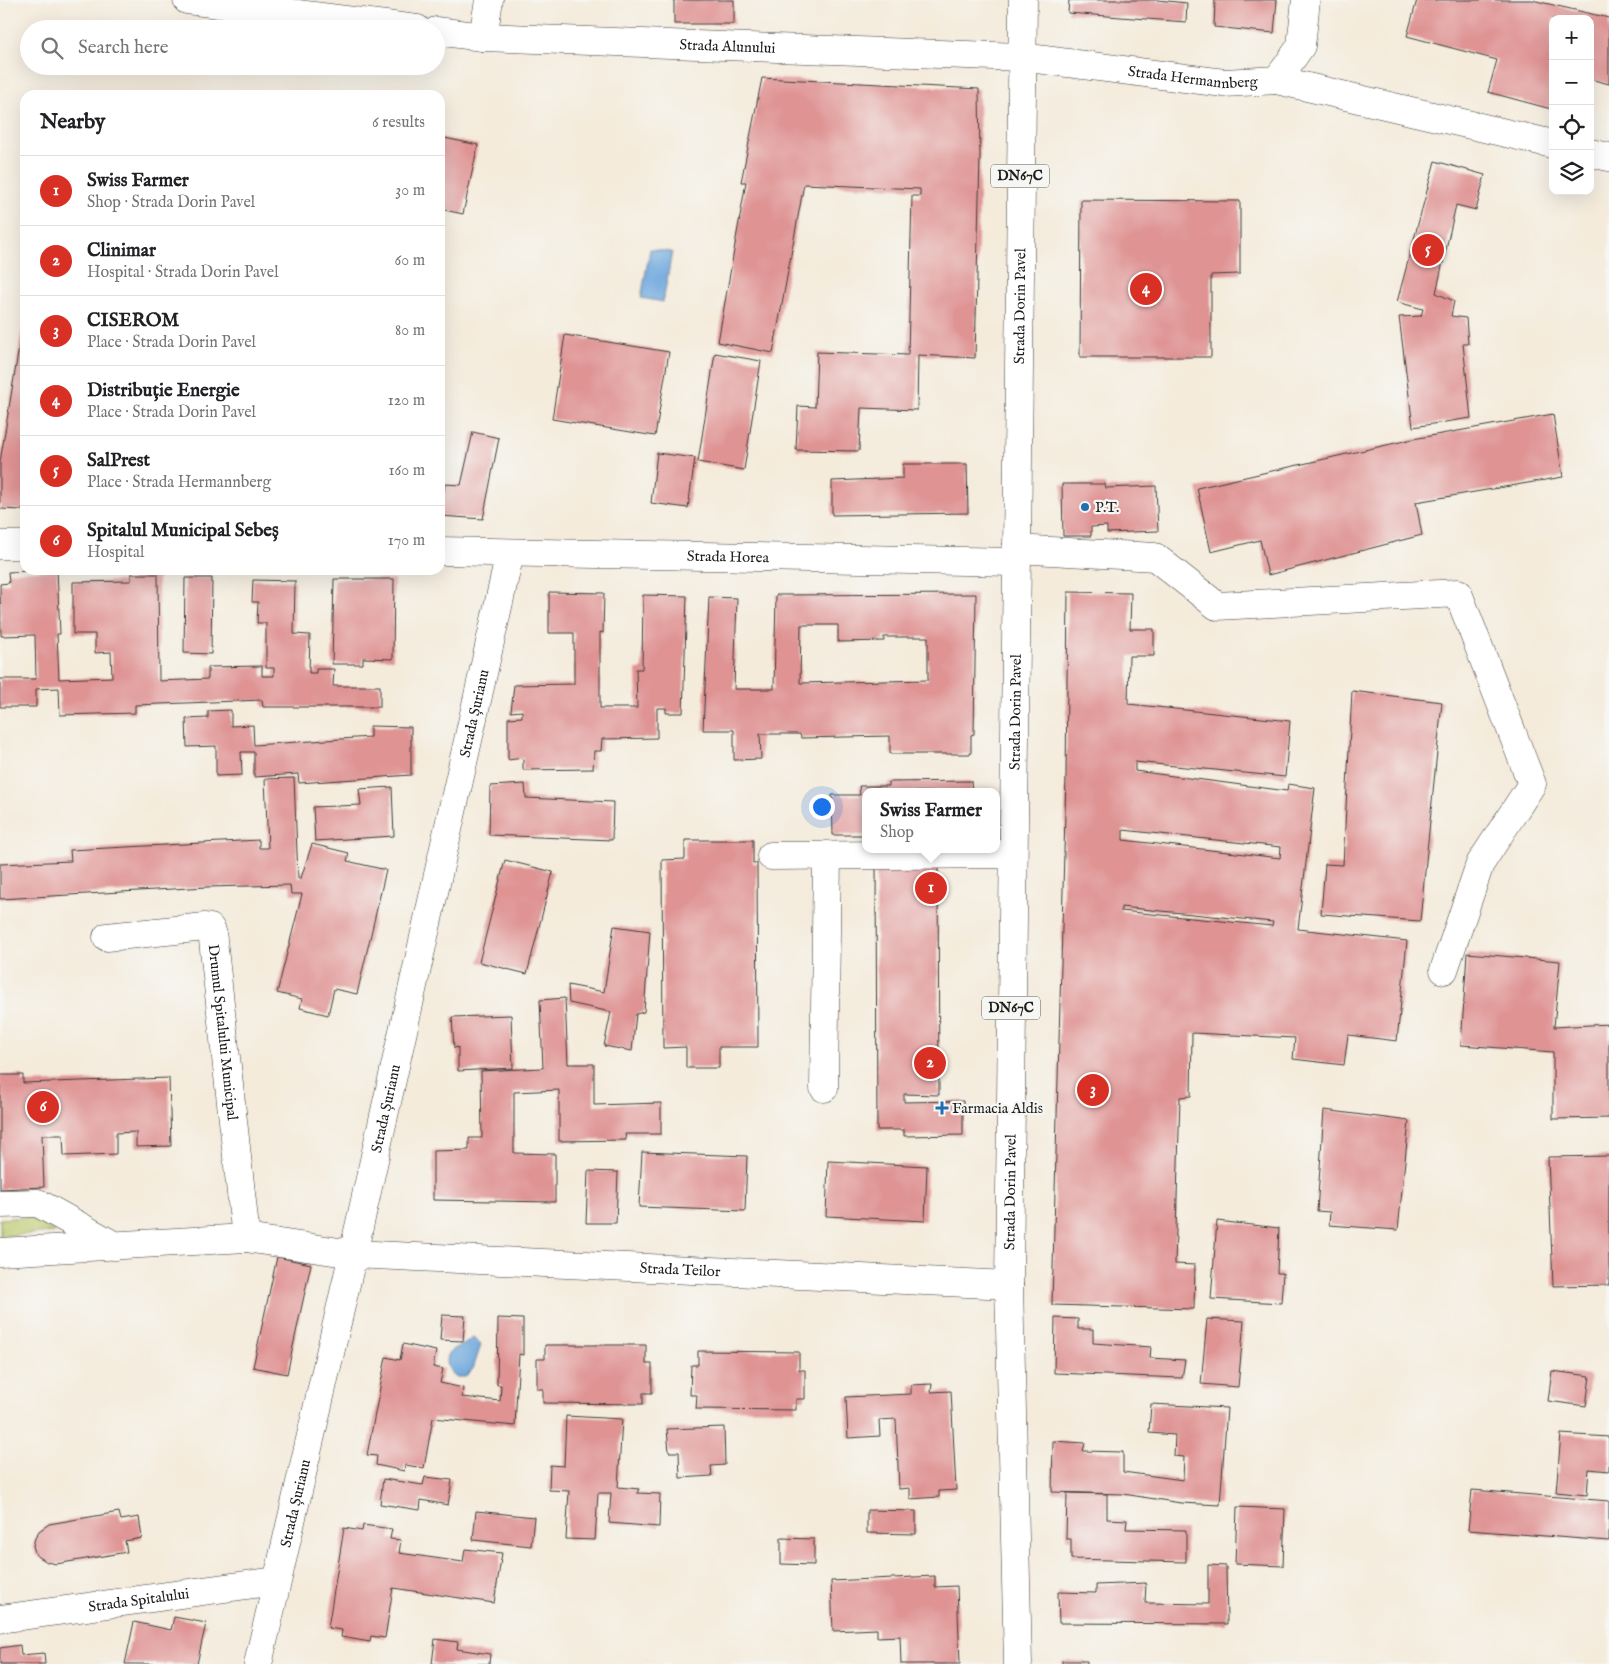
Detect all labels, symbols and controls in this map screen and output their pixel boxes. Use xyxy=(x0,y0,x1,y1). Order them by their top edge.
map controls xyxy=(1549,15,1594,195)
button: + xyxy=(1549,15,1594,60)
search box xyxy=(20,20,445,75)
icon: search xyxy=(38,34,66,62)
street label: Strada Alunului xyxy=(679,35,776,57)
text: Search here xyxy=(78,36,169,60)
button: − xyxy=(1549,60,1594,105)
street label: Strada Hermannberg xyxy=(1127,61,1259,93)
button: locate xyxy=(1549,105,1594,150)
text: Nearby xyxy=(40,109,105,136)
text: 6 results xyxy=(372,113,425,133)
button: layers xyxy=(1549,150,1594,195)
road number: DN67C xyxy=(991,165,1049,188)
text: Swiss Farmer xyxy=(87,169,189,193)
text: 1 xyxy=(53,181,59,201)
text: 30 m xyxy=(395,181,425,201)
text: Shop · Strada Dorin Pavel xyxy=(87,193,255,213)
pin: 5 xyxy=(1412,231,1444,269)
text: Clinimar xyxy=(87,239,156,263)
street label: Strada Dorin Pavel xyxy=(1010,247,1030,364)
text: 2 xyxy=(52,251,60,271)
text: 60 m xyxy=(395,251,425,271)
text: Hospital · Strada Dorin Pavel xyxy=(87,263,279,283)
pin: 4 xyxy=(1130,270,1162,308)
text: CISEROM xyxy=(87,309,179,333)
text: 3 xyxy=(53,321,59,341)
text: 80 m xyxy=(395,321,425,341)
text: Place · Strada Dorin Pavel xyxy=(87,333,256,353)
text: Distribuție Energie xyxy=(87,379,240,403)
text: 4 xyxy=(52,391,60,411)
text: 120 m xyxy=(388,391,425,411)
text: Place · Strada Dorin Pavel xyxy=(87,403,256,423)
text: SalPrest xyxy=(87,449,150,473)
text: 5 xyxy=(53,461,59,481)
text: 160 m xyxy=(389,461,425,481)
text: Place · Strada Hermannberg xyxy=(87,473,271,493)
place label: P.T. xyxy=(1095,498,1119,517)
marker: P.T. xyxy=(1079,501,1091,513)
text: Spitalul Municipal Sebeș xyxy=(87,519,279,543)
text: 6 xyxy=(53,531,59,551)
text: 170 m xyxy=(388,531,425,551)
text: Hospital xyxy=(87,543,144,563)
street label: Strada Horea xyxy=(687,546,770,567)
street label: Strada Dorin Pavel xyxy=(1005,653,1025,770)
street label: Strada Șurianu xyxy=(455,667,493,759)
popup xyxy=(862,788,1000,853)
your location xyxy=(809,794,835,820)
text: Swiss Farmer xyxy=(880,799,982,823)
text: Shop xyxy=(880,823,914,843)
pin: 1 xyxy=(915,869,947,907)
street label: Drumul Spitalului Municipal xyxy=(204,943,242,1122)
road number: DN67C xyxy=(982,996,1040,1020)
pin: 2 xyxy=(914,1044,946,1082)
street label: Strada Șurianu xyxy=(367,1062,405,1154)
pin: 3 xyxy=(1077,1071,1109,1109)
pin: 6 xyxy=(27,1088,59,1126)
place label: Farmacia Aldis xyxy=(952,1099,1043,1118)
marker: Farmacia Aldis xyxy=(936,1102,948,1114)
street label: Strada Dorin Pavel xyxy=(1000,1133,1020,1250)
street label: Strada Teilor xyxy=(639,1258,721,1281)
street label: Strada Șurianu xyxy=(276,1457,315,1549)
street label: Strada Spitalului xyxy=(87,1584,190,1616)

